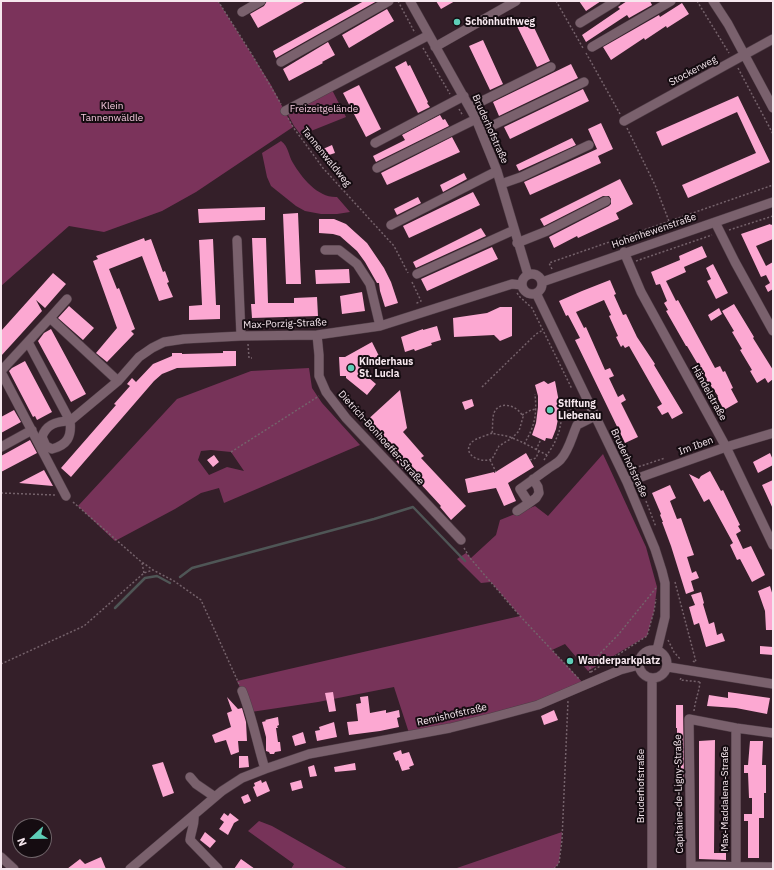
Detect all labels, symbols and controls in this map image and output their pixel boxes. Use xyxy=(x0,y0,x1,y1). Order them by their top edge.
place label: Schönhuthweg xyxy=(465,16,535,28)
marker: Schönhuthweg xyxy=(452,17,462,27)
street label: Stockerweg xyxy=(667,53,719,89)
street label: Bruderhofstraße xyxy=(469,93,511,165)
park label: Klein Tannenwäldle xyxy=(81,100,143,124)
park label: Freizeitgelände xyxy=(290,103,358,115)
street label: Tannenwaldweg xyxy=(298,125,354,189)
street label: Hohenhewenstraße xyxy=(610,211,698,251)
street label: Max-Porzig-Straße xyxy=(243,317,327,331)
place label: Kinderhaus St. Lucia xyxy=(359,356,413,380)
marker: Kinderhaus St. Lucia xyxy=(346,363,356,373)
street label: Händelstraße xyxy=(689,363,729,423)
street label: Dietrich-Bonhoeffer-Straße xyxy=(335,388,427,488)
place label: Stiftung Liebenau xyxy=(558,398,601,422)
marker: Stiftung Liebenau xyxy=(545,405,555,415)
street label: Bruderhofstraße xyxy=(608,427,650,499)
street label: Im Iben xyxy=(677,434,715,458)
place label: Wanderparkplatz xyxy=(578,655,660,667)
marker: Wanderparkplatz xyxy=(565,656,575,666)
street label: Remishofstraße xyxy=(416,701,488,729)
street label: Capitaine-de-Ligny-Straße xyxy=(672,734,686,854)
street label: Max-Maddalena-Straße xyxy=(719,746,731,852)
street label: Bruderhofstraße xyxy=(635,749,647,823)
north arrow xyxy=(12,818,52,858)
text: N xyxy=(14,836,30,848)

